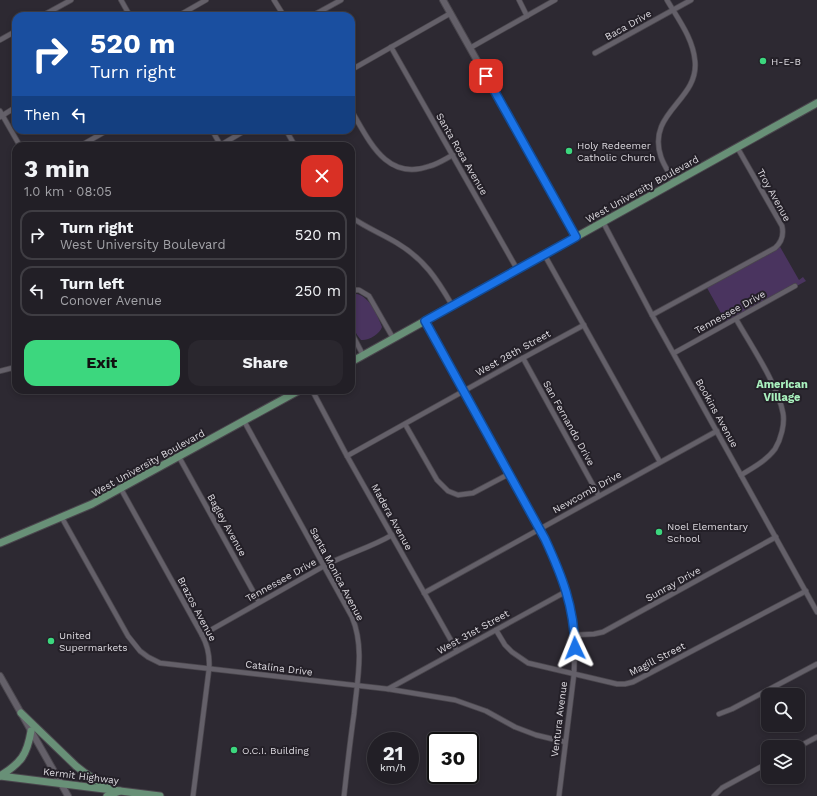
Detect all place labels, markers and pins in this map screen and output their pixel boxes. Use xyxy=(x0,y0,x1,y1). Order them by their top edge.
marker: H-E-B xyxy=(758,56,768,66)
place label: H-E-B xyxy=(771,56,801,67)
pin xyxy=(469,59,503,93)
place label: Holy Redeemer Catholic Church xyxy=(577,140,655,163)
marker: Holy Redeemer Catholic Church xyxy=(564,146,574,156)
place label: Noel Elementary School xyxy=(667,521,749,544)
marker: Noel Elementary School xyxy=(654,527,664,537)
place label: United Supermarkets xyxy=(59,630,128,653)
marker: United Supermarkets xyxy=(46,636,56,646)
marker: O.C.I. Building xyxy=(229,745,239,755)
place label: O.C.I. Building xyxy=(242,745,309,756)

